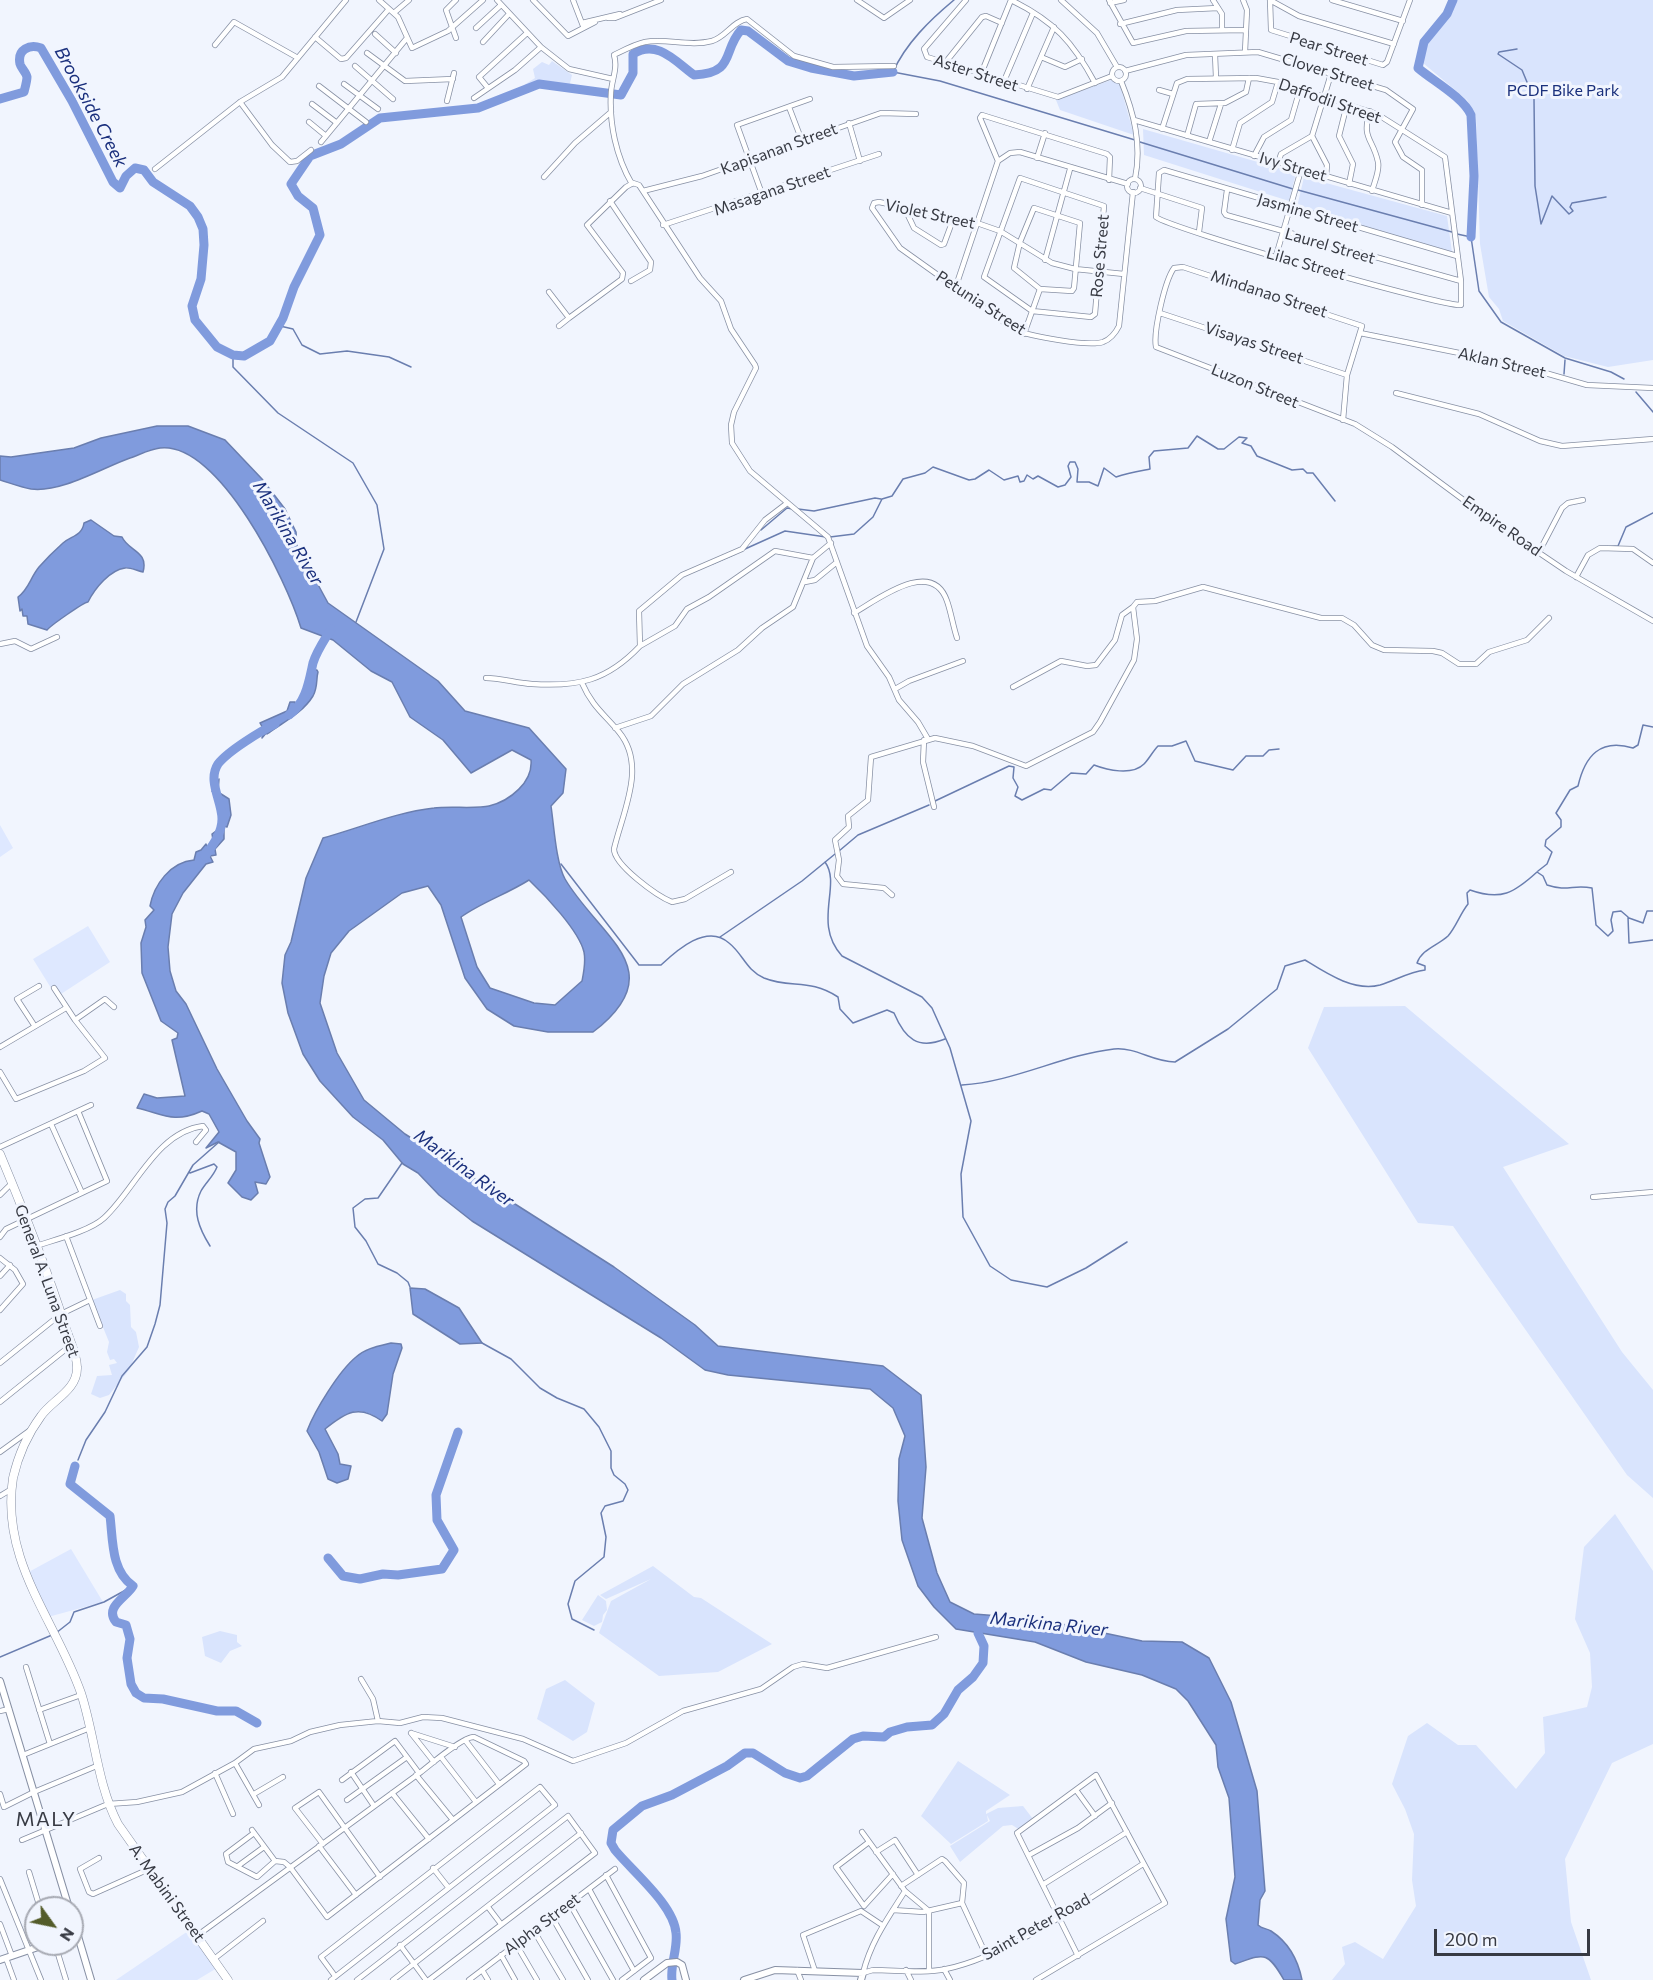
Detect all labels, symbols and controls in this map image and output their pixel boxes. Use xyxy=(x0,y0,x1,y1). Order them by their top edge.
street label: Pear Street xyxy=(1287,28,1371,70)
water label: Brookside Creek xyxy=(50,43,132,171)
street label: Clover Street xyxy=(1280,49,1376,95)
street label: Aster Street xyxy=(931,50,1021,96)
street label: Daffodil Street xyxy=(1276,74,1384,128)
park label: PCDF Bike Park xyxy=(1507,81,1619,101)
street label: Kapisanan Street xyxy=(718,119,840,179)
street label: Ivy Street xyxy=(1257,148,1329,186)
street label: Masagana Street xyxy=(711,162,833,220)
street label: Jasmine Street xyxy=(1255,189,1361,237)
street label: Violet Street xyxy=(883,195,977,233)
street label: Rose Street xyxy=(1087,214,1113,298)
street label: Laurel Street xyxy=(1282,224,1378,268)
street label: Lilac Street xyxy=(1264,243,1348,285)
street label: Mindanao Street xyxy=(1208,266,1330,322)
street label: Petunia Street xyxy=(932,267,1030,339)
street label: Visayas Street xyxy=(1202,318,1306,368)
street label: Aklan Street xyxy=(1456,344,1548,382)
street label: Luzon Street xyxy=(1208,360,1302,412)
water label: Marikina River xyxy=(248,477,328,589)
street label: Empire Road xyxy=(1459,492,1545,560)
water label: Marikina River xyxy=(410,1125,518,1211)
street label: General A. Luna Street xyxy=(10,1202,84,1360)
water label: Marikina River xyxy=(989,1607,1109,1641)
district label: MALY xyxy=(15,1807,77,1831)
street label: A. Mabini Street xyxy=(125,1840,209,1946)
street label: Alpha Street xyxy=(500,1889,584,1959)
street label: Saint Peter Road xyxy=(979,1889,1093,1965)
north arrow xyxy=(24,1896,84,1956)
scale bar xyxy=(1437,1917,1593,1955)
text: N xyxy=(57,1925,79,1945)
text: 200 m xyxy=(1445,1928,1498,1950)

